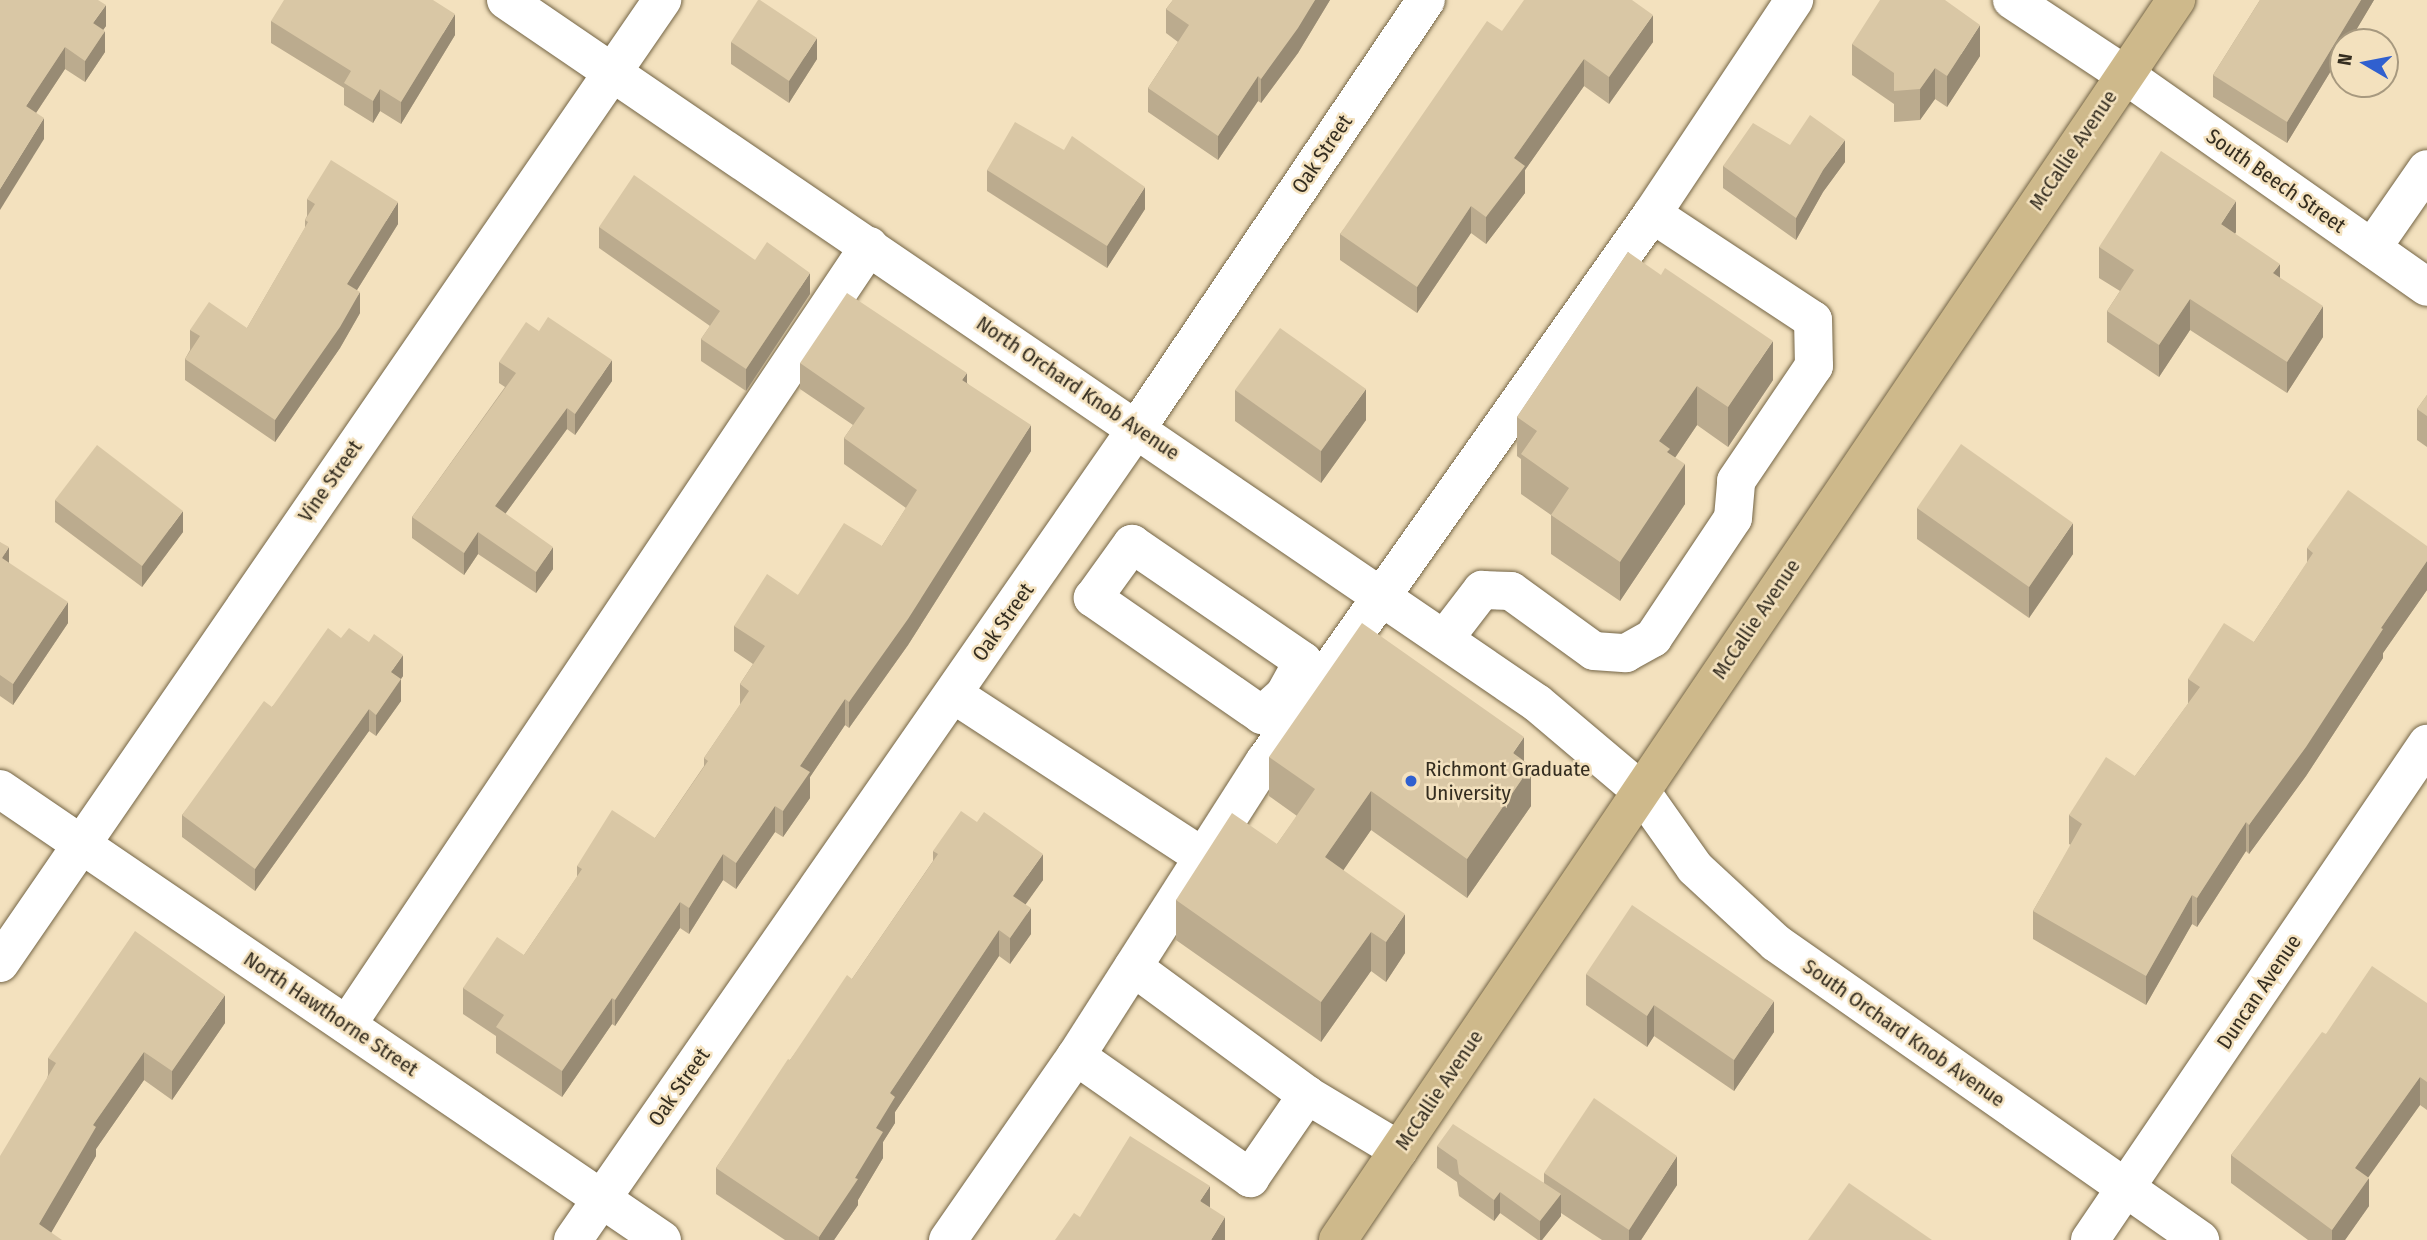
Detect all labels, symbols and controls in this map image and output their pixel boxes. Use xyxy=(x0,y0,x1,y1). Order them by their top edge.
north arrow xyxy=(2329,28,2399,98)
text: N xyxy=(2332,52,2357,67)
street label: McCallie Avenue xyxy=(2024,85,2122,215)
street label: Oak Street xyxy=(1286,110,1358,198)
street label: South Beech Street xyxy=(2202,124,2350,238)
street label: North Orchard Knob Avenue xyxy=(972,311,1184,465)
street label: Vine Street xyxy=(293,435,367,527)
street label: McCallie Avenue xyxy=(1707,554,1805,684)
street label: Oak Street xyxy=(967,578,1039,666)
place label: Richmont Graduate University xyxy=(1425,756,1590,806)
marker: Richmont Graduate University xyxy=(1403,773,1419,789)
street label: Duncan Avenue xyxy=(2212,930,2306,1054)
street label: North Hawthorne Street xyxy=(239,946,423,1082)
street label: South Orchard Knob Avenue xyxy=(1798,954,2010,1112)
street label: McCallie Avenue xyxy=(1390,1025,1488,1155)
street label: Oak Street xyxy=(643,1043,715,1131)

